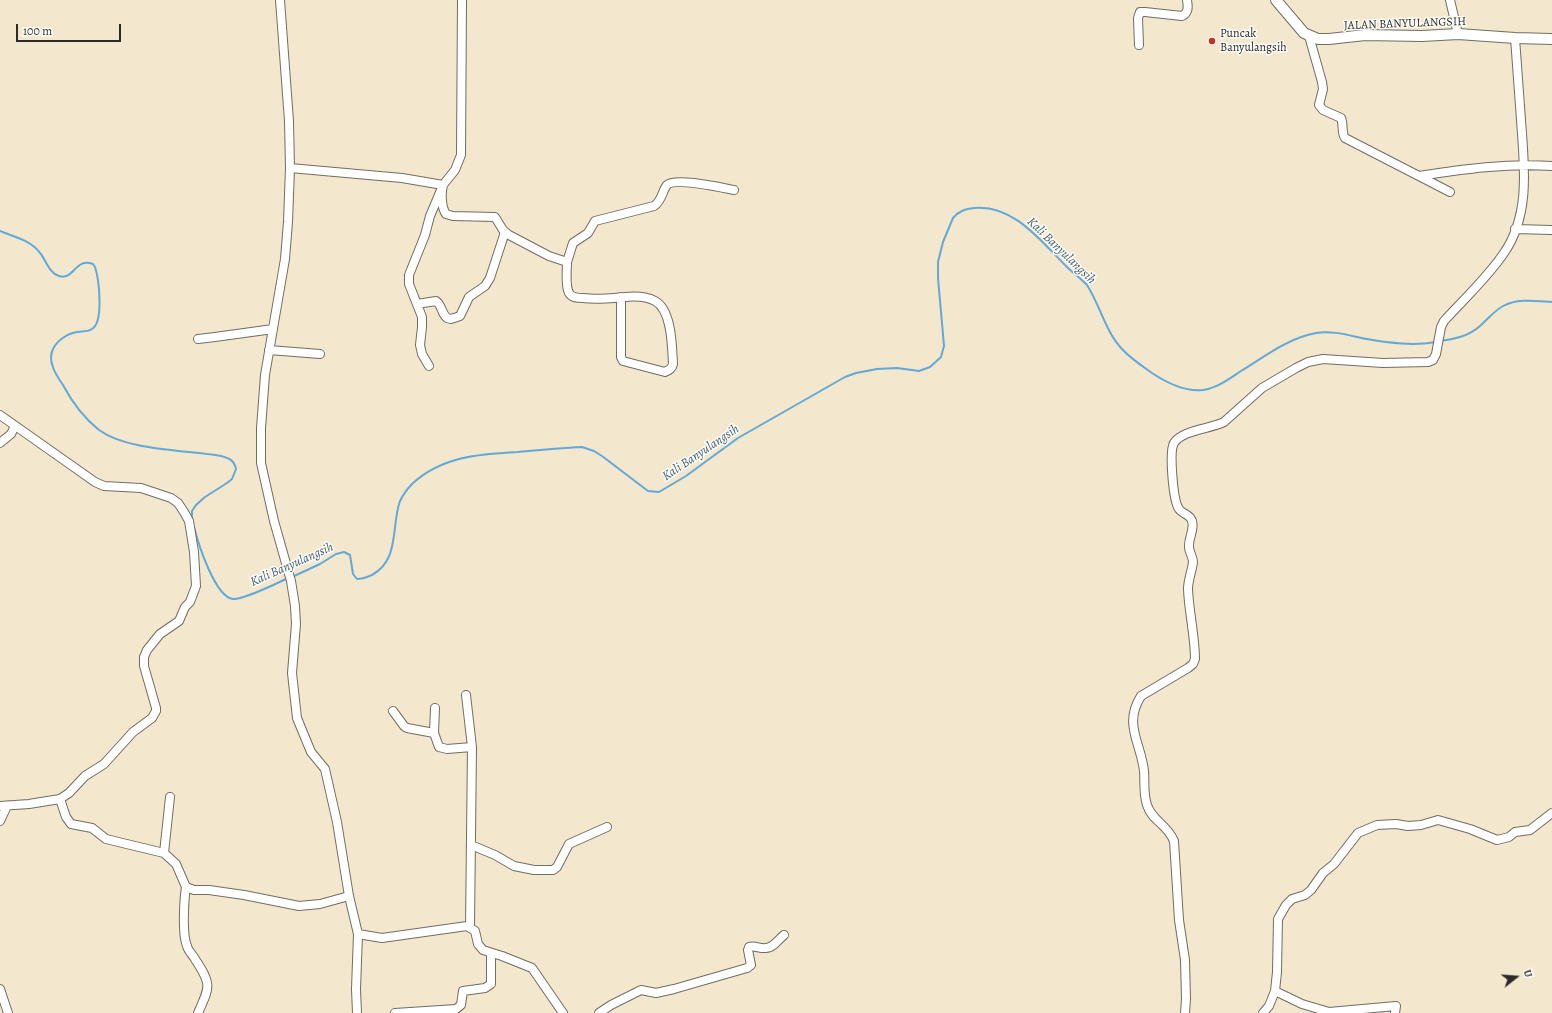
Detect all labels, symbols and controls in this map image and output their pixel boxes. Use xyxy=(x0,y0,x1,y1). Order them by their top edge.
street label: JALAN BANYULANGSIH xyxy=(1344,15,1466,33)
scale bar xyxy=(18,16,123,42)
text: 100 m xyxy=(23,23,52,39)
place label: Puncak Banyulangsih xyxy=(1220,27,1287,55)
marker: Puncak Banyulangsih xyxy=(1207,36,1217,46)
water label: Kali Banyulangsih xyxy=(1023,214,1099,288)
water label: Kali Banyulangsih xyxy=(660,422,742,484)
water label: Kali Banyulangsih xyxy=(248,540,336,590)
north arrow xyxy=(1496,957,1536,997)
text: U xyxy=(1520,968,1536,979)

